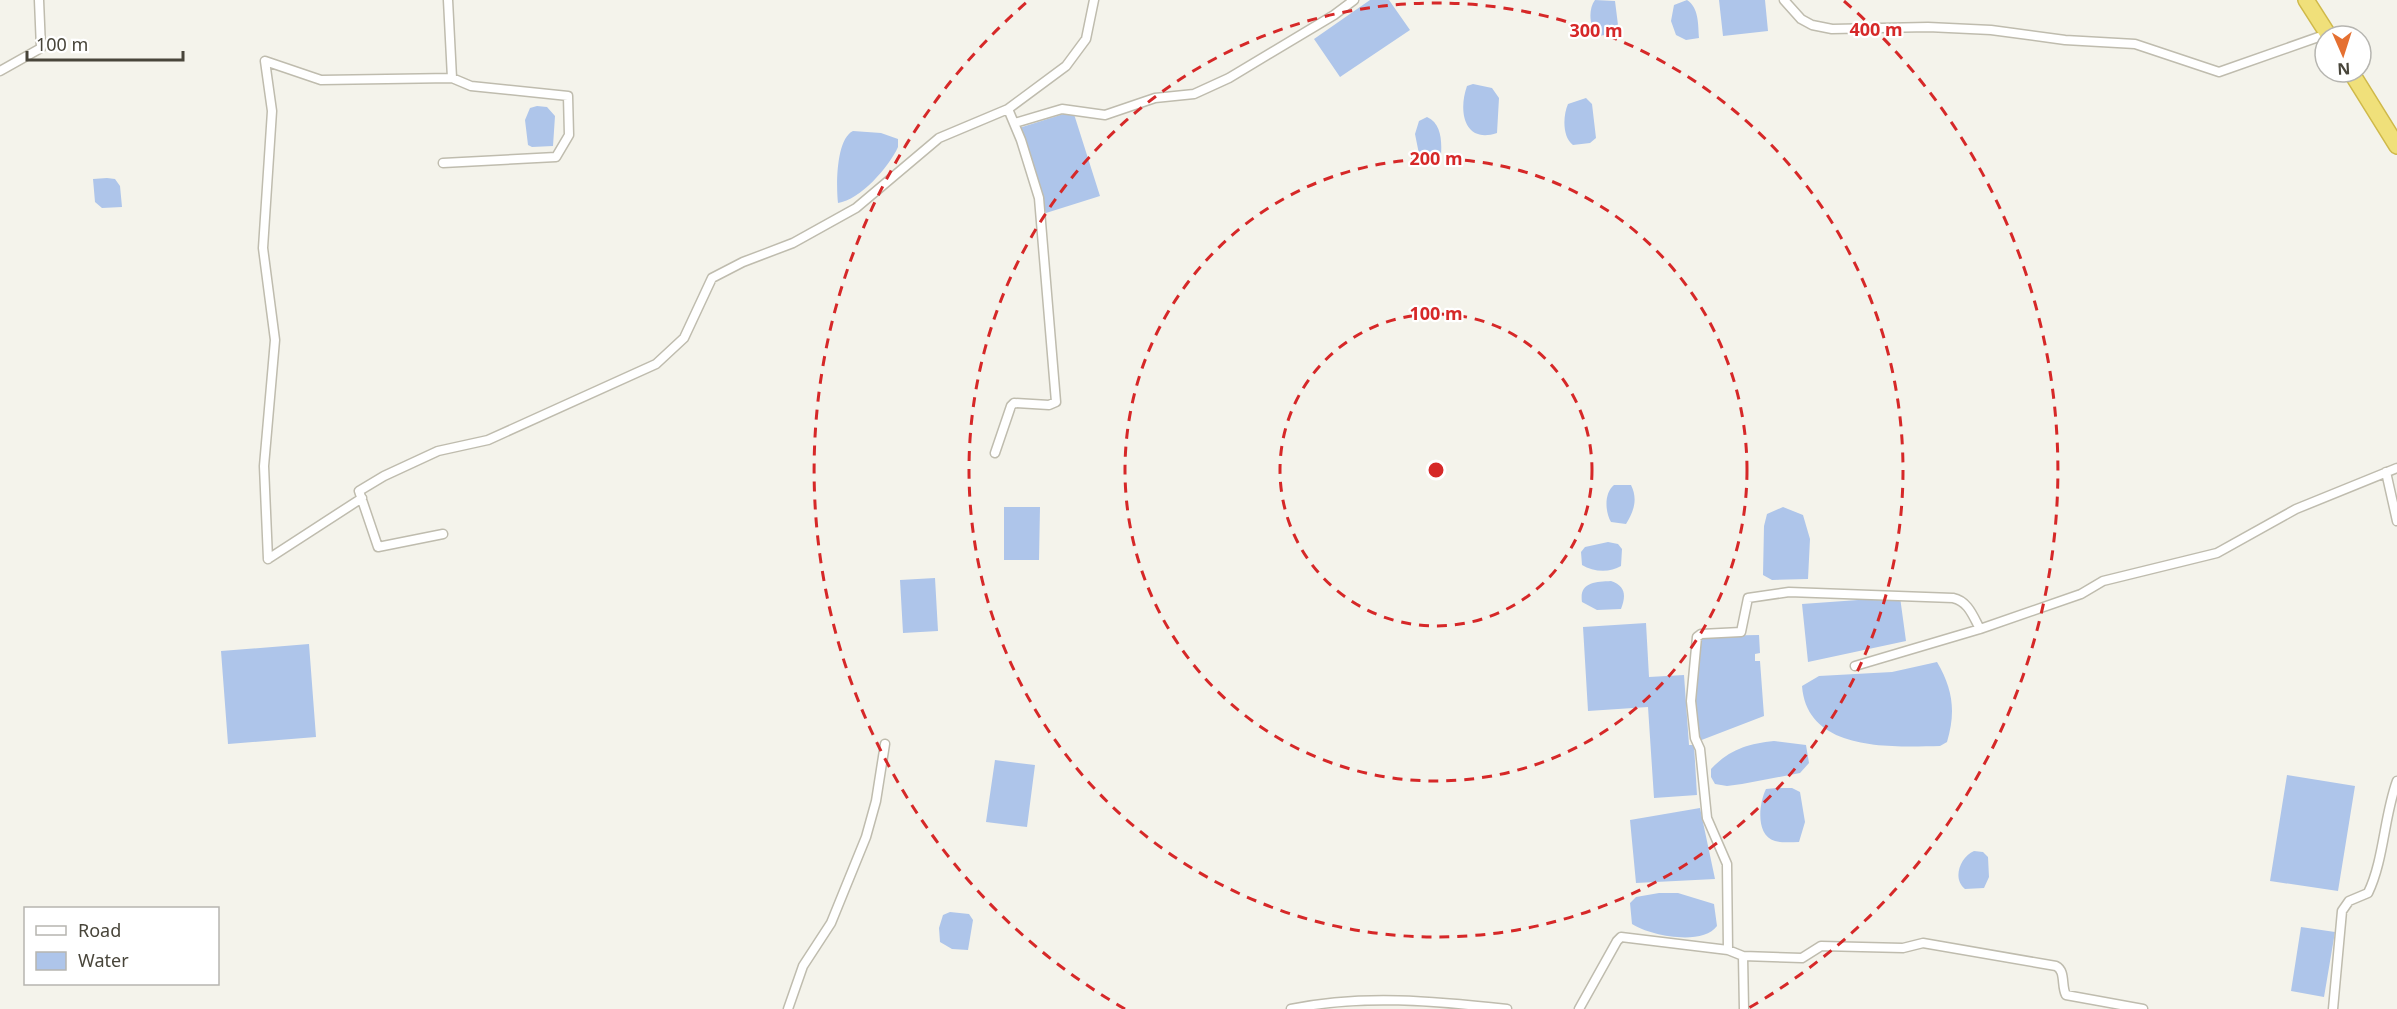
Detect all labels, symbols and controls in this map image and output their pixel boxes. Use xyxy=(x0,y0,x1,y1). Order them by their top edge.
text: 400 m xyxy=(1849,17,1903,41)
text: 300 m xyxy=(1569,18,1623,42)
scale bar xyxy=(27,24,183,62)
north arrow xyxy=(2313,24,2373,84)
text: 100 m xyxy=(36,32,88,56)
text: N xyxy=(2337,58,2351,80)
text: 200 m xyxy=(1409,146,1463,170)
text: 100 m xyxy=(1409,301,1463,325)
centre of rings xyxy=(1426,460,1446,480)
legend xyxy=(24,907,219,985)
text: Road xyxy=(78,918,121,942)
text: Water xyxy=(78,948,129,972)

